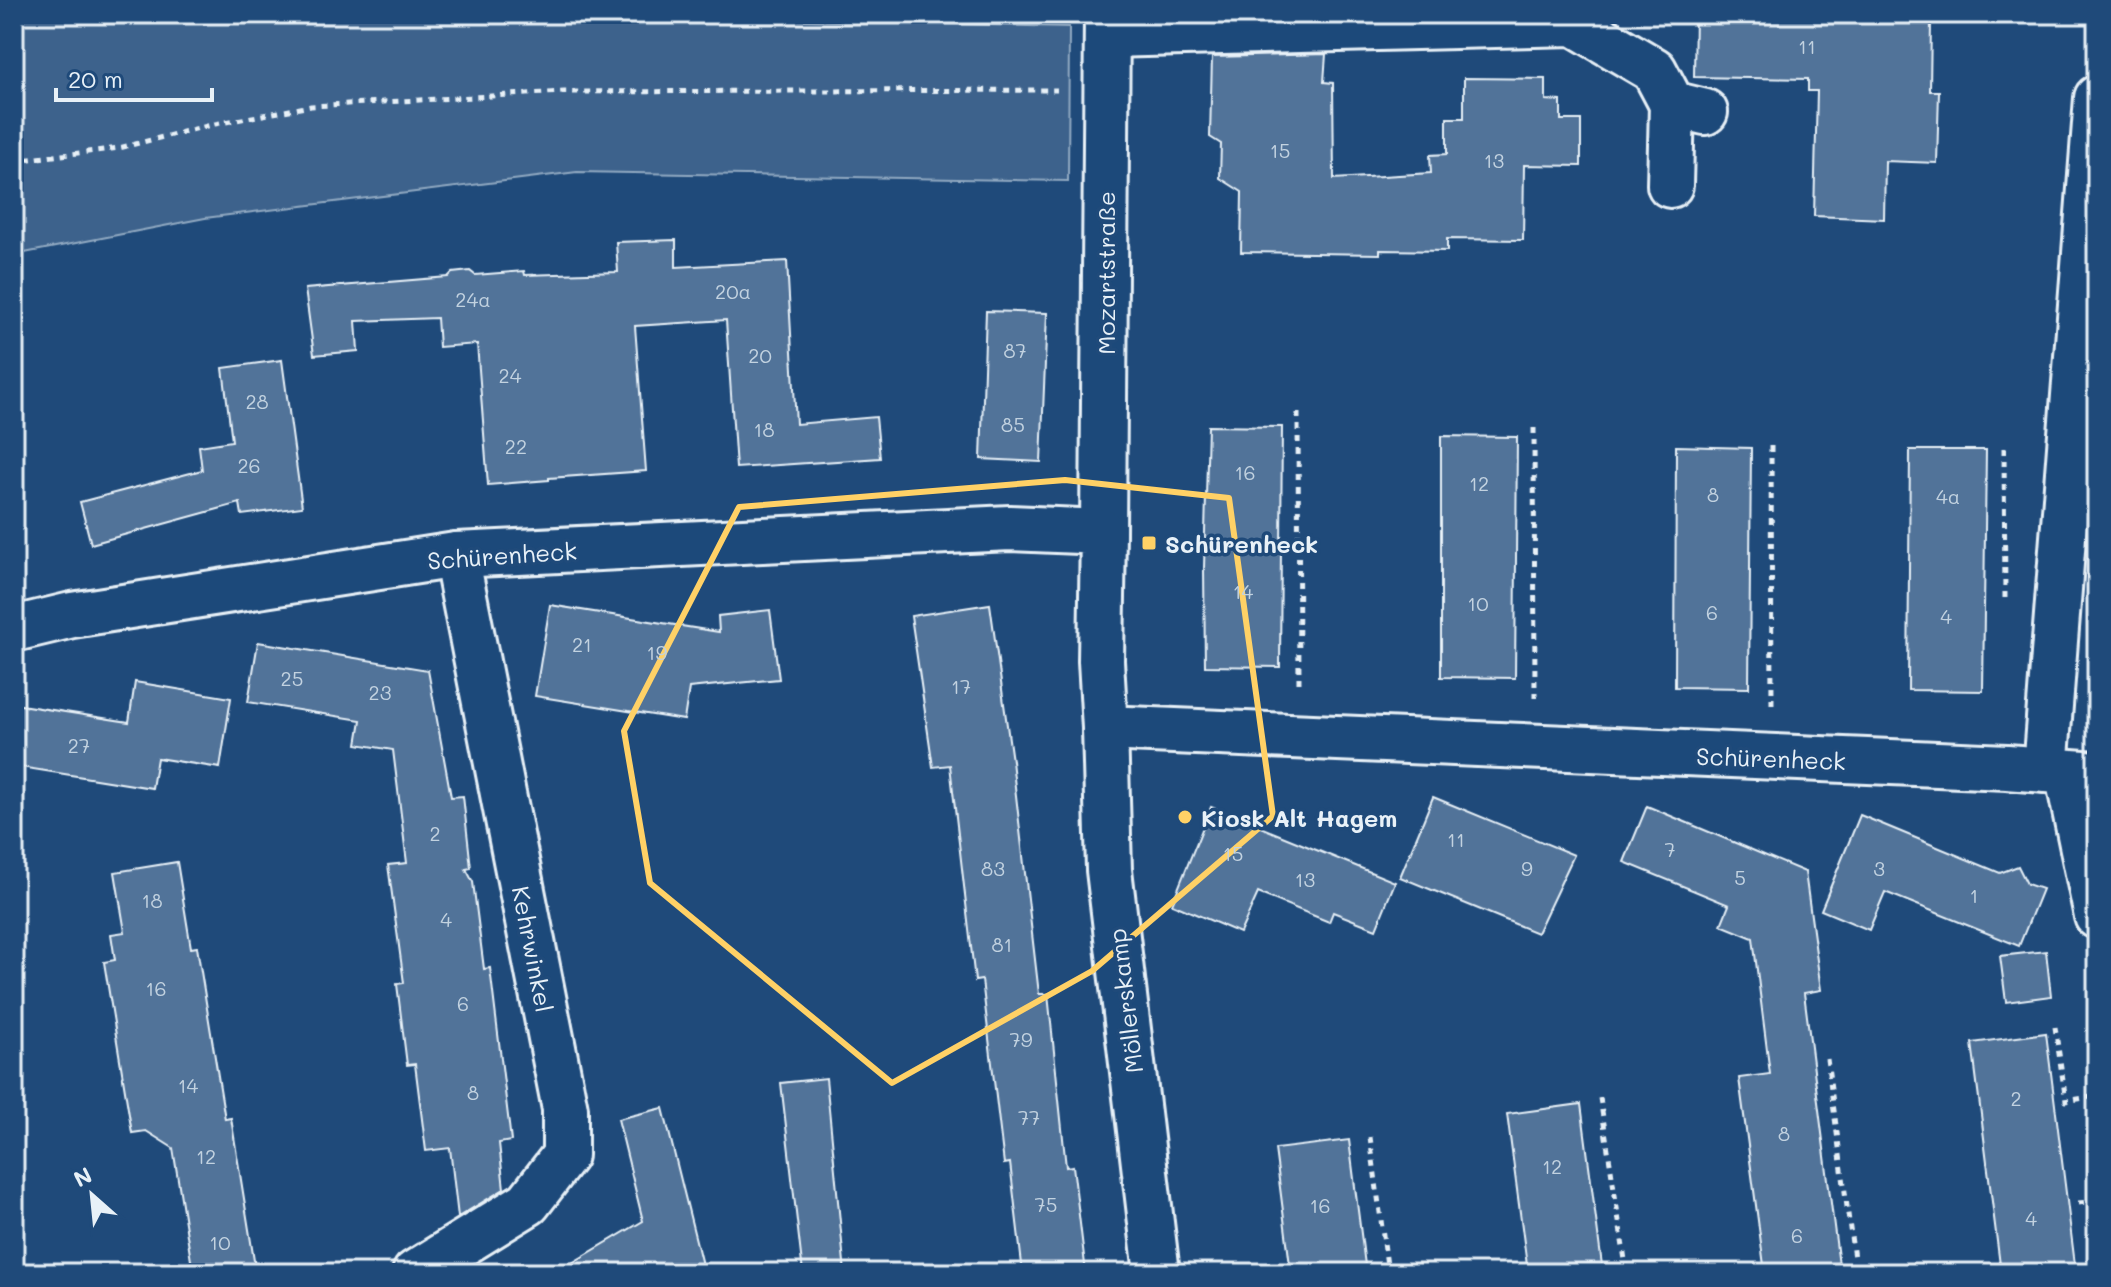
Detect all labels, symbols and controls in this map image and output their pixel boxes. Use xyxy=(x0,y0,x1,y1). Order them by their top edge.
house number: 11 xyxy=(1798,33,1816,59)
scale bar xyxy=(56,52,212,102)
text: 20 m xyxy=(68,63,123,94)
house number: 15 xyxy=(1270,137,1290,163)
house number: 13 xyxy=(1484,147,1504,173)
street label: Mozartstraße xyxy=(1090,191,1121,355)
house number: 20a xyxy=(715,278,751,304)
house number: 24a xyxy=(455,286,491,312)
house number: 87 xyxy=(1003,337,1027,363)
house number: 20 xyxy=(748,342,772,368)
house number: 24 xyxy=(499,362,522,388)
house number: 28 xyxy=(245,388,269,414)
house number: 85 xyxy=(1001,411,1025,437)
house number: 18 xyxy=(753,416,775,442)
house number: 22 xyxy=(505,433,527,459)
house number: 26 xyxy=(237,452,261,478)
house number: 16 xyxy=(1234,459,1256,485)
house number: 12 xyxy=(1469,470,1489,496)
house number: 8 xyxy=(1707,481,1719,507)
house number: 4a xyxy=(1936,483,1960,509)
place label: Schürenheck xyxy=(1165,528,1318,559)
street label: Schürenheck xyxy=(426,534,578,576)
marker: Schürenheck xyxy=(1140,534,1158,552)
house number: 14 xyxy=(1233,578,1254,604)
house number: 10 xyxy=(1467,590,1489,616)
house number: 6 xyxy=(1706,599,1718,625)
house number: 4 xyxy=(1940,603,1952,629)
house number: 21 xyxy=(572,631,592,657)
house number: 19 xyxy=(647,639,668,665)
house number: 25 xyxy=(281,665,303,691)
house number: 17 xyxy=(951,673,971,699)
house number: 23 xyxy=(369,679,391,705)
house number: 27 xyxy=(68,732,90,758)
street label: Schürenheck xyxy=(1696,740,1846,776)
place label: Kiosk Alt Hagem xyxy=(1201,802,1397,833)
marker: Kiosk Alt Hagem xyxy=(1176,808,1194,826)
house number: 2 xyxy=(429,820,441,846)
house number: 11 xyxy=(1447,826,1465,852)
house number: 7 xyxy=(1664,836,1676,862)
house number: 15 xyxy=(1223,840,1243,866)
house number: 83 xyxy=(981,855,1005,881)
house number: 9 xyxy=(1521,855,1533,881)
house number: 3 xyxy=(1873,855,1885,881)
house number: 5 xyxy=(1734,864,1746,890)
house number: 13 xyxy=(1295,866,1315,892)
house number: 1 xyxy=(1970,882,1978,908)
street label: Kehrwinkel xyxy=(506,883,560,1015)
house number: 18 xyxy=(141,887,163,913)
house number: 4 xyxy=(440,906,452,932)
street label: Möllerskamp xyxy=(1101,927,1149,1075)
house number: 81 xyxy=(991,931,1013,957)
house number: 16 xyxy=(145,975,167,1001)
house number: 6 xyxy=(457,990,469,1016)
house number: 79 xyxy=(1010,1026,1033,1052)
house number: 14 xyxy=(178,1072,199,1098)
house number: 8 xyxy=(467,1079,479,1105)
house number: 2 xyxy=(2010,1085,2022,1111)
house number: 77 xyxy=(1018,1104,1040,1130)
house number: 8 xyxy=(1778,1120,1790,1146)
house number: 12 xyxy=(196,1143,216,1169)
house number: 12 xyxy=(1542,1153,1562,1179)
north arrow xyxy=(52,1155,132,1235)
text: N xyxy=(69,1160,97,1193)
house number: 75 xyxy=(1035,1191,1057,1217)
house number: 16 xyxy=(1309,1192,1331,1218)
house number: 4 xyxy=(2025,1205,2037,1231)
house number: 6 xyxy=(1791,1222,1803,1248)
house number: 10 xyxy=(209,1229,231,1255)

